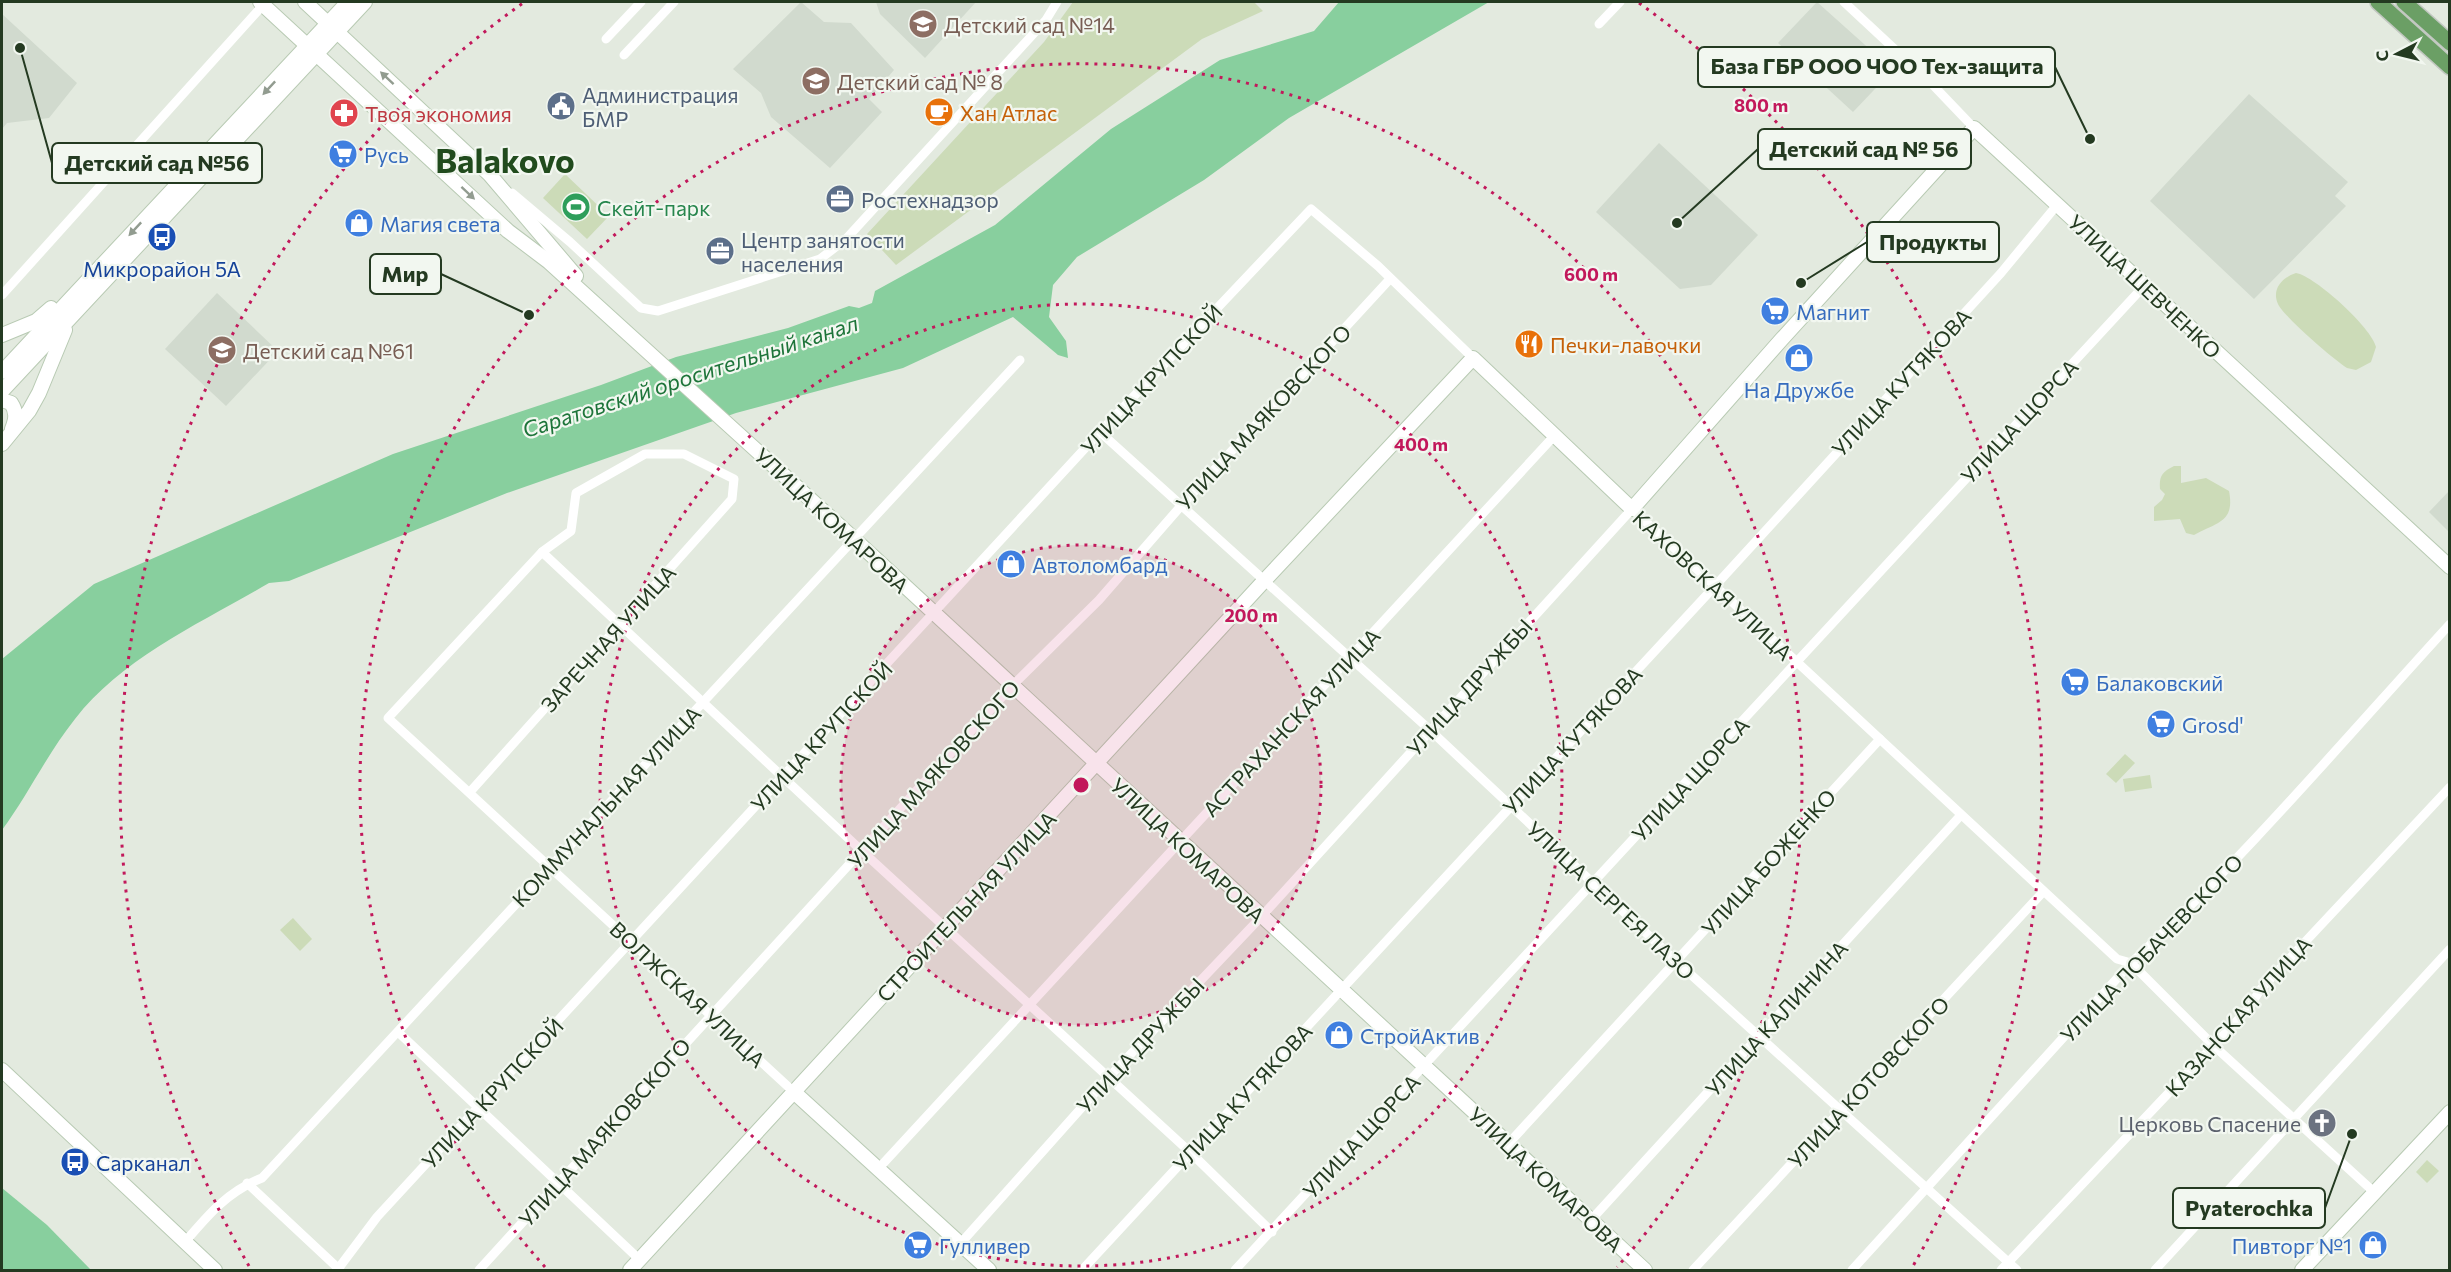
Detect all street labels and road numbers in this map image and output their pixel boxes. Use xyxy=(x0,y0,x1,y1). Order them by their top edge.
street label: УЛИЦА ШЕВЧЕНКО xyxy=(2064,209,2226,363)
street label: УЛИЦА КРУПСКОЙ xyxy=(1075,299,1227,459)
street label: УЛИЦА КУТЯКОВА xyxy=(1826,303,1976,461)
street label: УЛИЦА МАЯКОВСКОГО xyxy=(1170,319,1356,515)
street label: УЛИЦА ЩОРСА xyxy=(1955,354,2083,488)
street label: УЛИЦА КОМАРОВА xyxy=(750,442,914,598)
street label: КАХОВСКАЯ УЛИЦА xyxy=(1628,505,1798,665)
street label: ЗАРЕЧНАЯ УЛИЦА xyxy=(535,559,681,717)
street label: УЛИЦА ДРУЖБЫ xyxy=(1401,613,1537,761)
street label: АСТРАХАНСКАЯ УЛИЦА xyxy=(1197,623,1385,821)
street label: УЛИЦА КРУПСКОЙ xyxy=(745,656,897,816)
street label: УЛИЦА КУТЯКОВА xyxy=(1497,661,1647,819)
street label: УЛИЦА МАЯКОВСКОГО xyxy=(842,675,1024,873)
street label: КОММУНАЛЬНАЯ УЛИЦА xyxy=(506,700,706,912)
street label: УЛИЦА ЩОРСА xyxy=(1626,712,1754,846)
street label: УЛИЦА КОМАРОВА xyxy=(1106,772,1270,928)
street label: УЛИЦА БОЖЕНКО xyxy=(1696,784,1840,940)
street label: СТРОИТЕЛЬНАЯ УЛИЦА xyxy=(871,805,1061,1007)
street label: УЛИЦА СЕРГЕЯ ЛАЗО xyxy=(1522,816,1700,984)
street label: УЛИЦА ЛОБАЧЕВСКОГО xyxy=(2055,849,2247,1047)
street label: ВОЛЖСКАЯ УЛИЦА xyxy=(605,916,771,1072)
street label: КАЗАНСКАЯ УЛИЦА xyxy=(2160,931,2316,1101)
street label: УЛИЦА КАЛИНИНА xyxy=(1700,935,1852,1101)
street label: УЛИЦА ДРУЖБЫ xyxy=(1071,972,1209,1118)
street label: УЛИЦА КОТОВСКОГО xyxy=(1782,991,1954,1173)
street label: УЛИЦА КРУПСКОЙ xyxy=(416,1013,568,1173)
street label: УЛИЦА КУТЯКОВА xyxy=(1167,1018,1317,1176)
street label: УЛИЦА МАЯКОВСКОГО xyxy=(513,1033,695,1231)
street label: УЛИЦА ЩОРСА xyxy=(1297,1069,1425,1203)
street label: УЛИЦА КОМАРОВА xyxy=(1464,1101,1628,1257)

